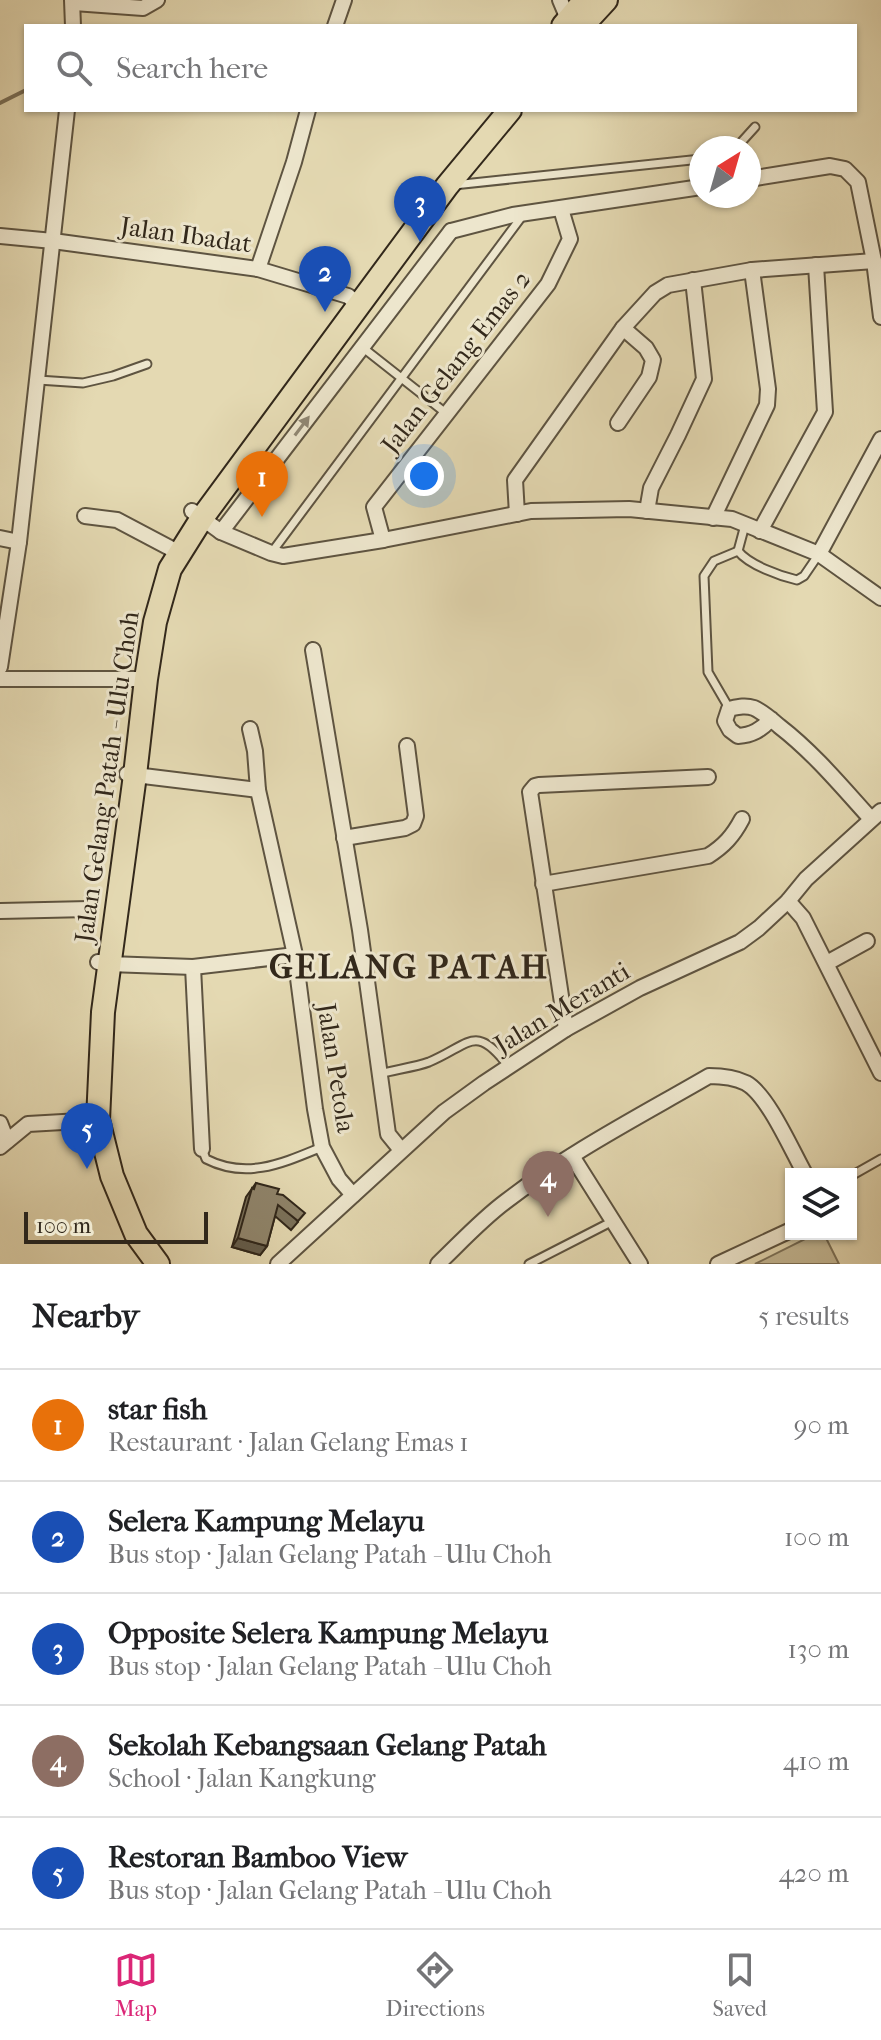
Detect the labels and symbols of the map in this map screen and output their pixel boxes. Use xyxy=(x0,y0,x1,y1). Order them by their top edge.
north arrow xyxy=(689,136,761,208)
pin: 3 xyxy=(394,176,446,242)
street label: Jalan Ibadat xyxy=(116,210,254,260)
pin: 2 xyxy=(299,246,351,312)
street label: Jalan Gelang Emas 2 xyxy=(374,264,537,461)
one-way arrow xyxy=(293,416,309,436)
pin: 1 xyxy=(236,451,288,517)
your location xyxy=(404,456,444,496)
street label: Jalan Gelang Patah - Ulu Choh xyxy=(68,609,146,947)
district label: GELANG PATAH xyxy=(269,947,549,987)
street label: Jalan Meranti xyxy=(487,955,636,1062)
street label: Jalan Petola xyxy=(310,999,362,1136)
pin: 5 xyxy=(61,1103,113,1169)
pin: 4 xyxy=(522,1151,574,1217)
scale bar xyxy=(24,1208,208,1244)

